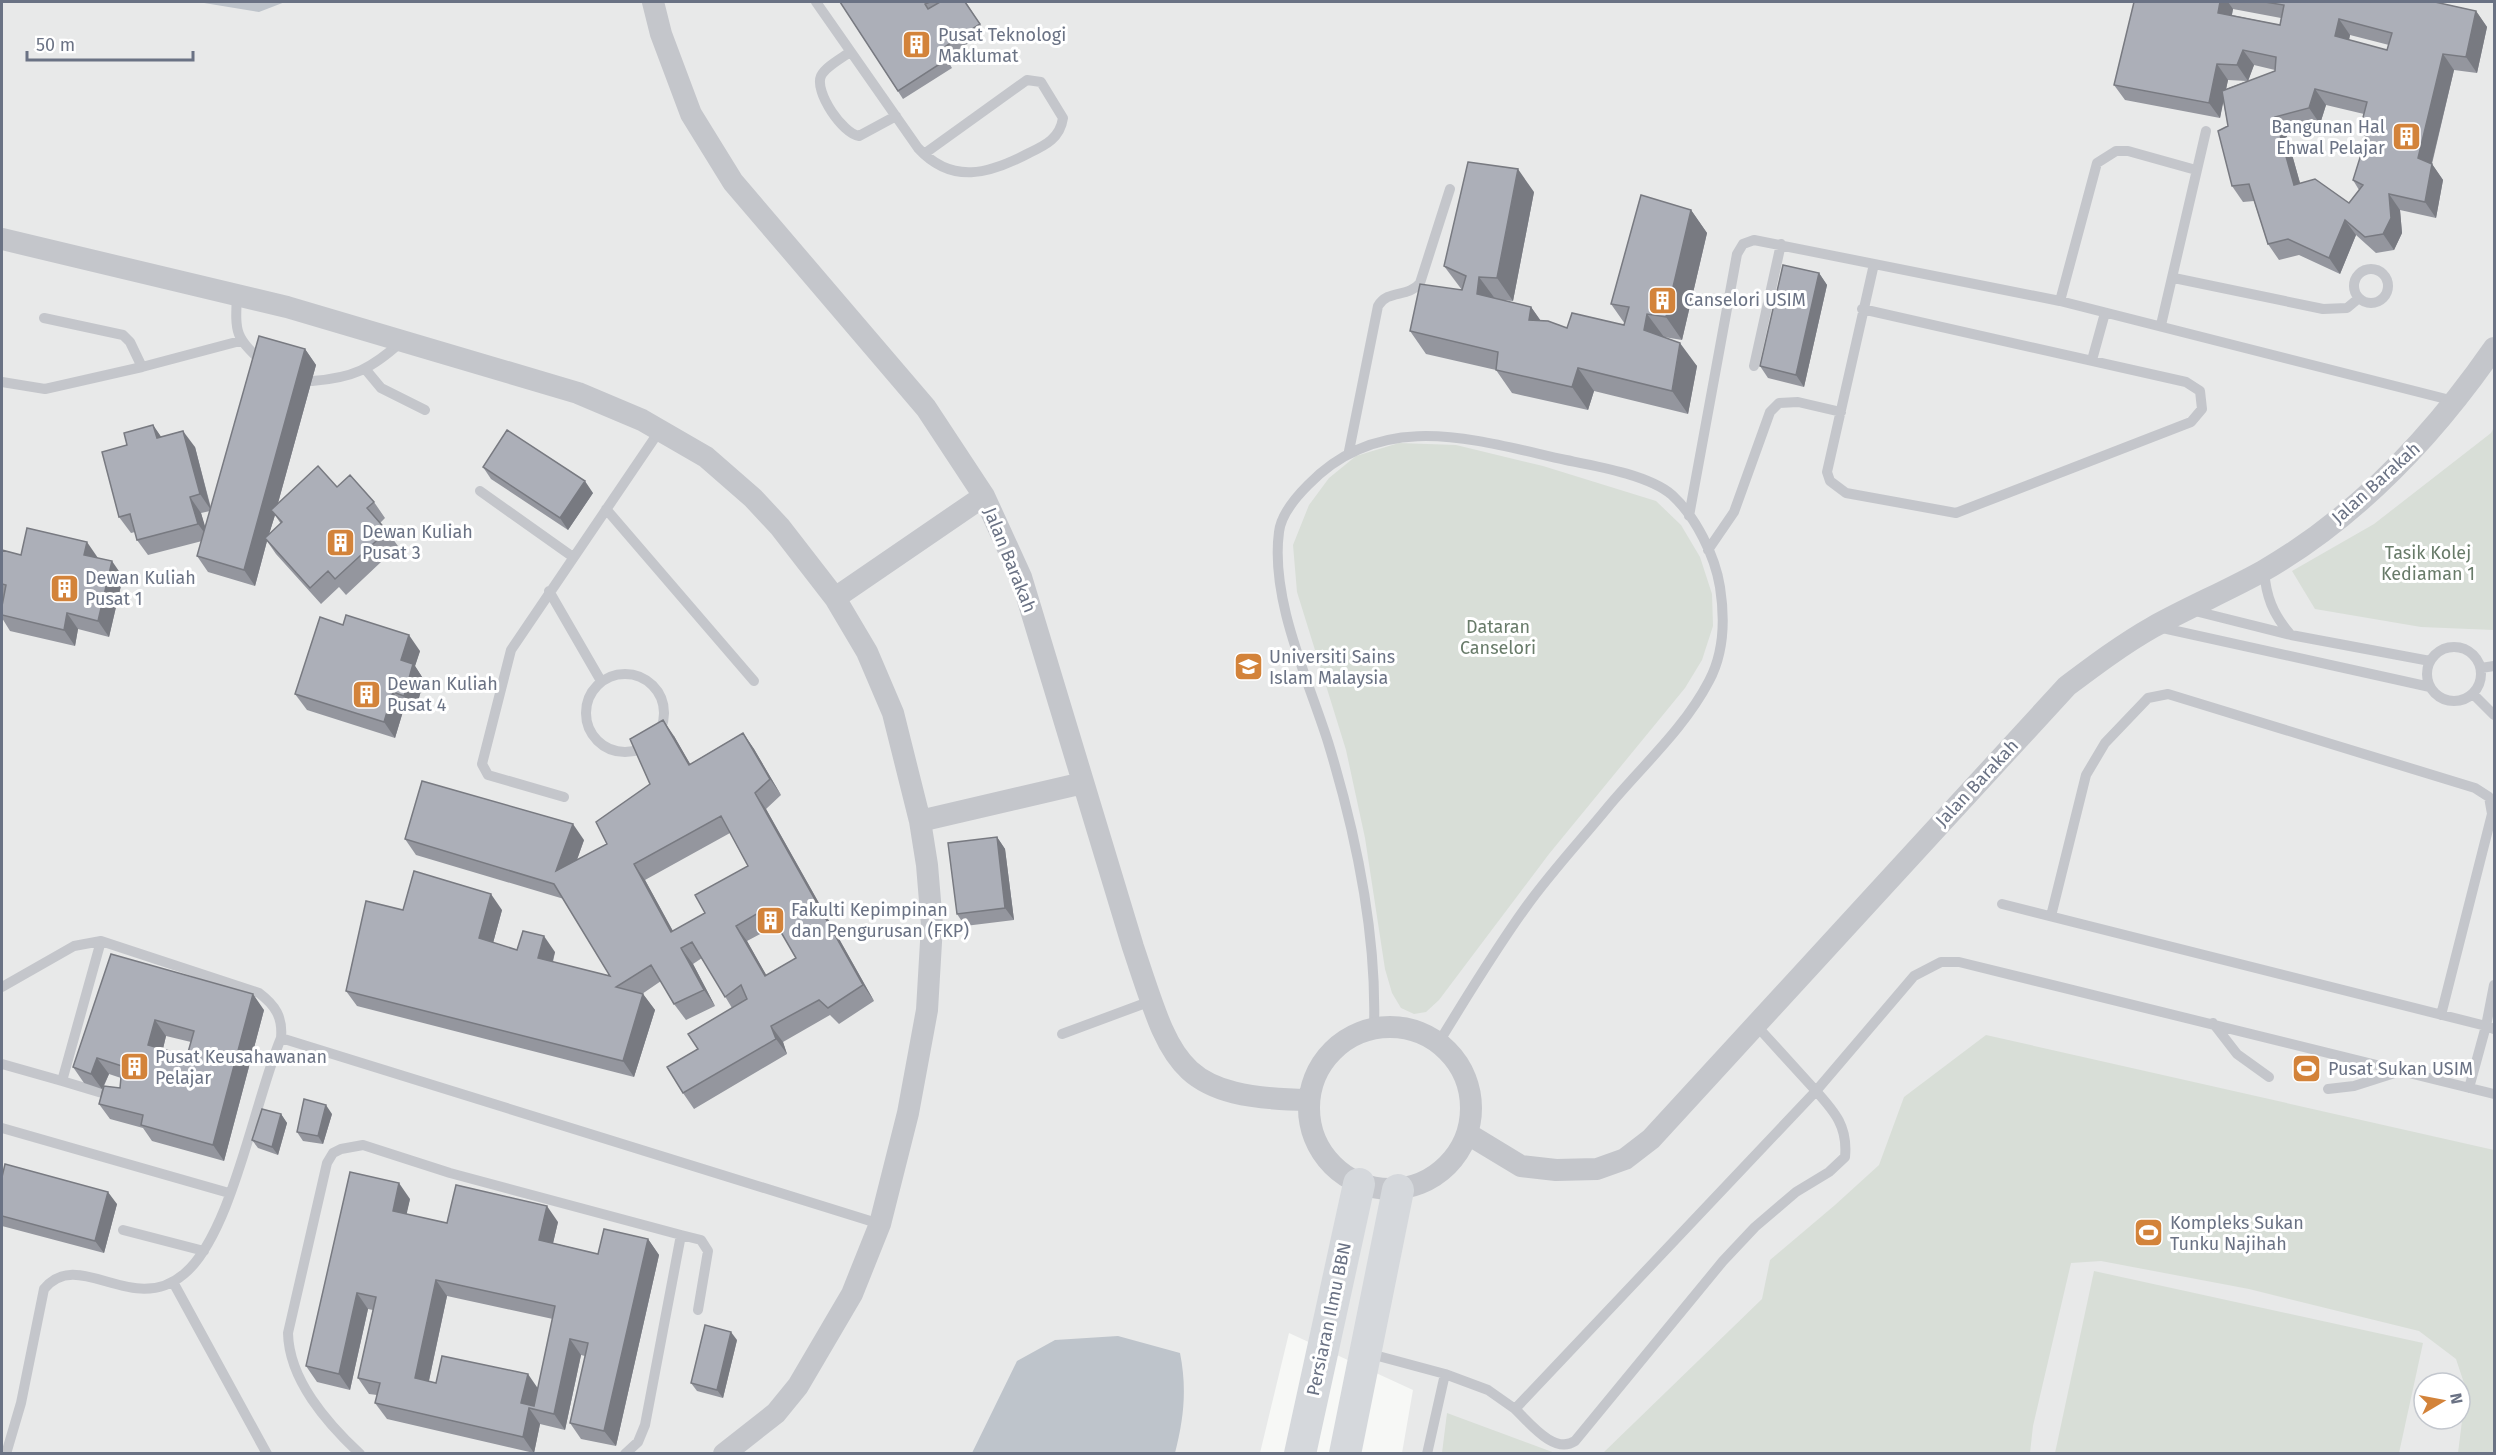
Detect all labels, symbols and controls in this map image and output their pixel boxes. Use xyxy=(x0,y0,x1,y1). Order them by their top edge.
scale bar xyxy=(27,24,194,62)
place label: Pusat Teknologi Maklumat xyxy=(938,24,1066,67)
building icon: Pusat Teknologi Maklumat xyxy=(901,29,933,61)
text: 50 m xyxy=(36,34,75,56)
place label: Bangunan Hal Ehwal Pelajar xyxy=(2271,116,2385,159)
building icon: Bangunan Hal Ehwal Pelajar xyxy=(2390,121,2422,153)
building icon: Canselori USIM xyxy=(1647,284,1679,316)
place label: Canselori USIM xyxy=(1684,289,1806,311)
street label: Jalan Barakah xyxy=(2327,438,2425,528)
street label: Jalan Barakah xyxy=(979,504,1041,616)
place label: Dewan Kuliah Pusat 3 xyxy=(362,521,473,564)
building icon: Dewan Kuliah Pusat 3 xyxy=(325,526,357,558)
park label: Tasik Kolej Kediaman 1 xyxy=(2381,542,2475,585)
place label: Dewan Kuliah Pusat 1 xyxy=(85,567,196,610)
building icon: Dewan Kuliah Pusat 1 xyxy=(48,572,80,604)
park label: Dataran Canselori xyxy=(1460,616,1536,659)
place label: Universiti Sains Islam Malaysia xyxy=(1269,646,1395,689)
school or university icon: Universiti Sains Islam Malaysia xyxy=(1232,651,1264,683)
place label: Dewan Kuliah Pusat 4 xyxy=(387,673,498,716)
building icon: Dewan Kuliah Pusat 4 xyxy=(350,678,382,710)
street label: Jalan Barakah xyxy=(1931,735,2023,831)
place label: Fakulti Kepimpinan dan Pengurusan (FKP) xyxy=(791,899,969,942)
building icon: Fakulti Kepimpinan dan Pengurusan (FKP) xyxy=(754,904,786,936)
place label: Pusat Keusahawanan Pelajar xyxy=(155,1046,327,1089)
building icon: Pusat Keusahawanan Pelajar xyxy=(118,1051,150,1083)
sports icon: Pusat Sukan USIM xyxy=(2291,1053,2323,1085)
place label: Pusat Sukan USIM xyxy=(2328,1058,2473,1080)
place label: Kompleks Sukan Tunku Najihah xyxy=(2170,1212,2304,1255)
sports icon: Kompleks Sukan Tunku Najihah xyxy=(2133,1217,2165,1249)
street label: Persiaran Ilmu BBN xyxy=(1302,1240,1356,1398)
north arrow xyxy=(2412,1371,2472,1431)
text: N xyxy=(2446,1392,2467,1405)

